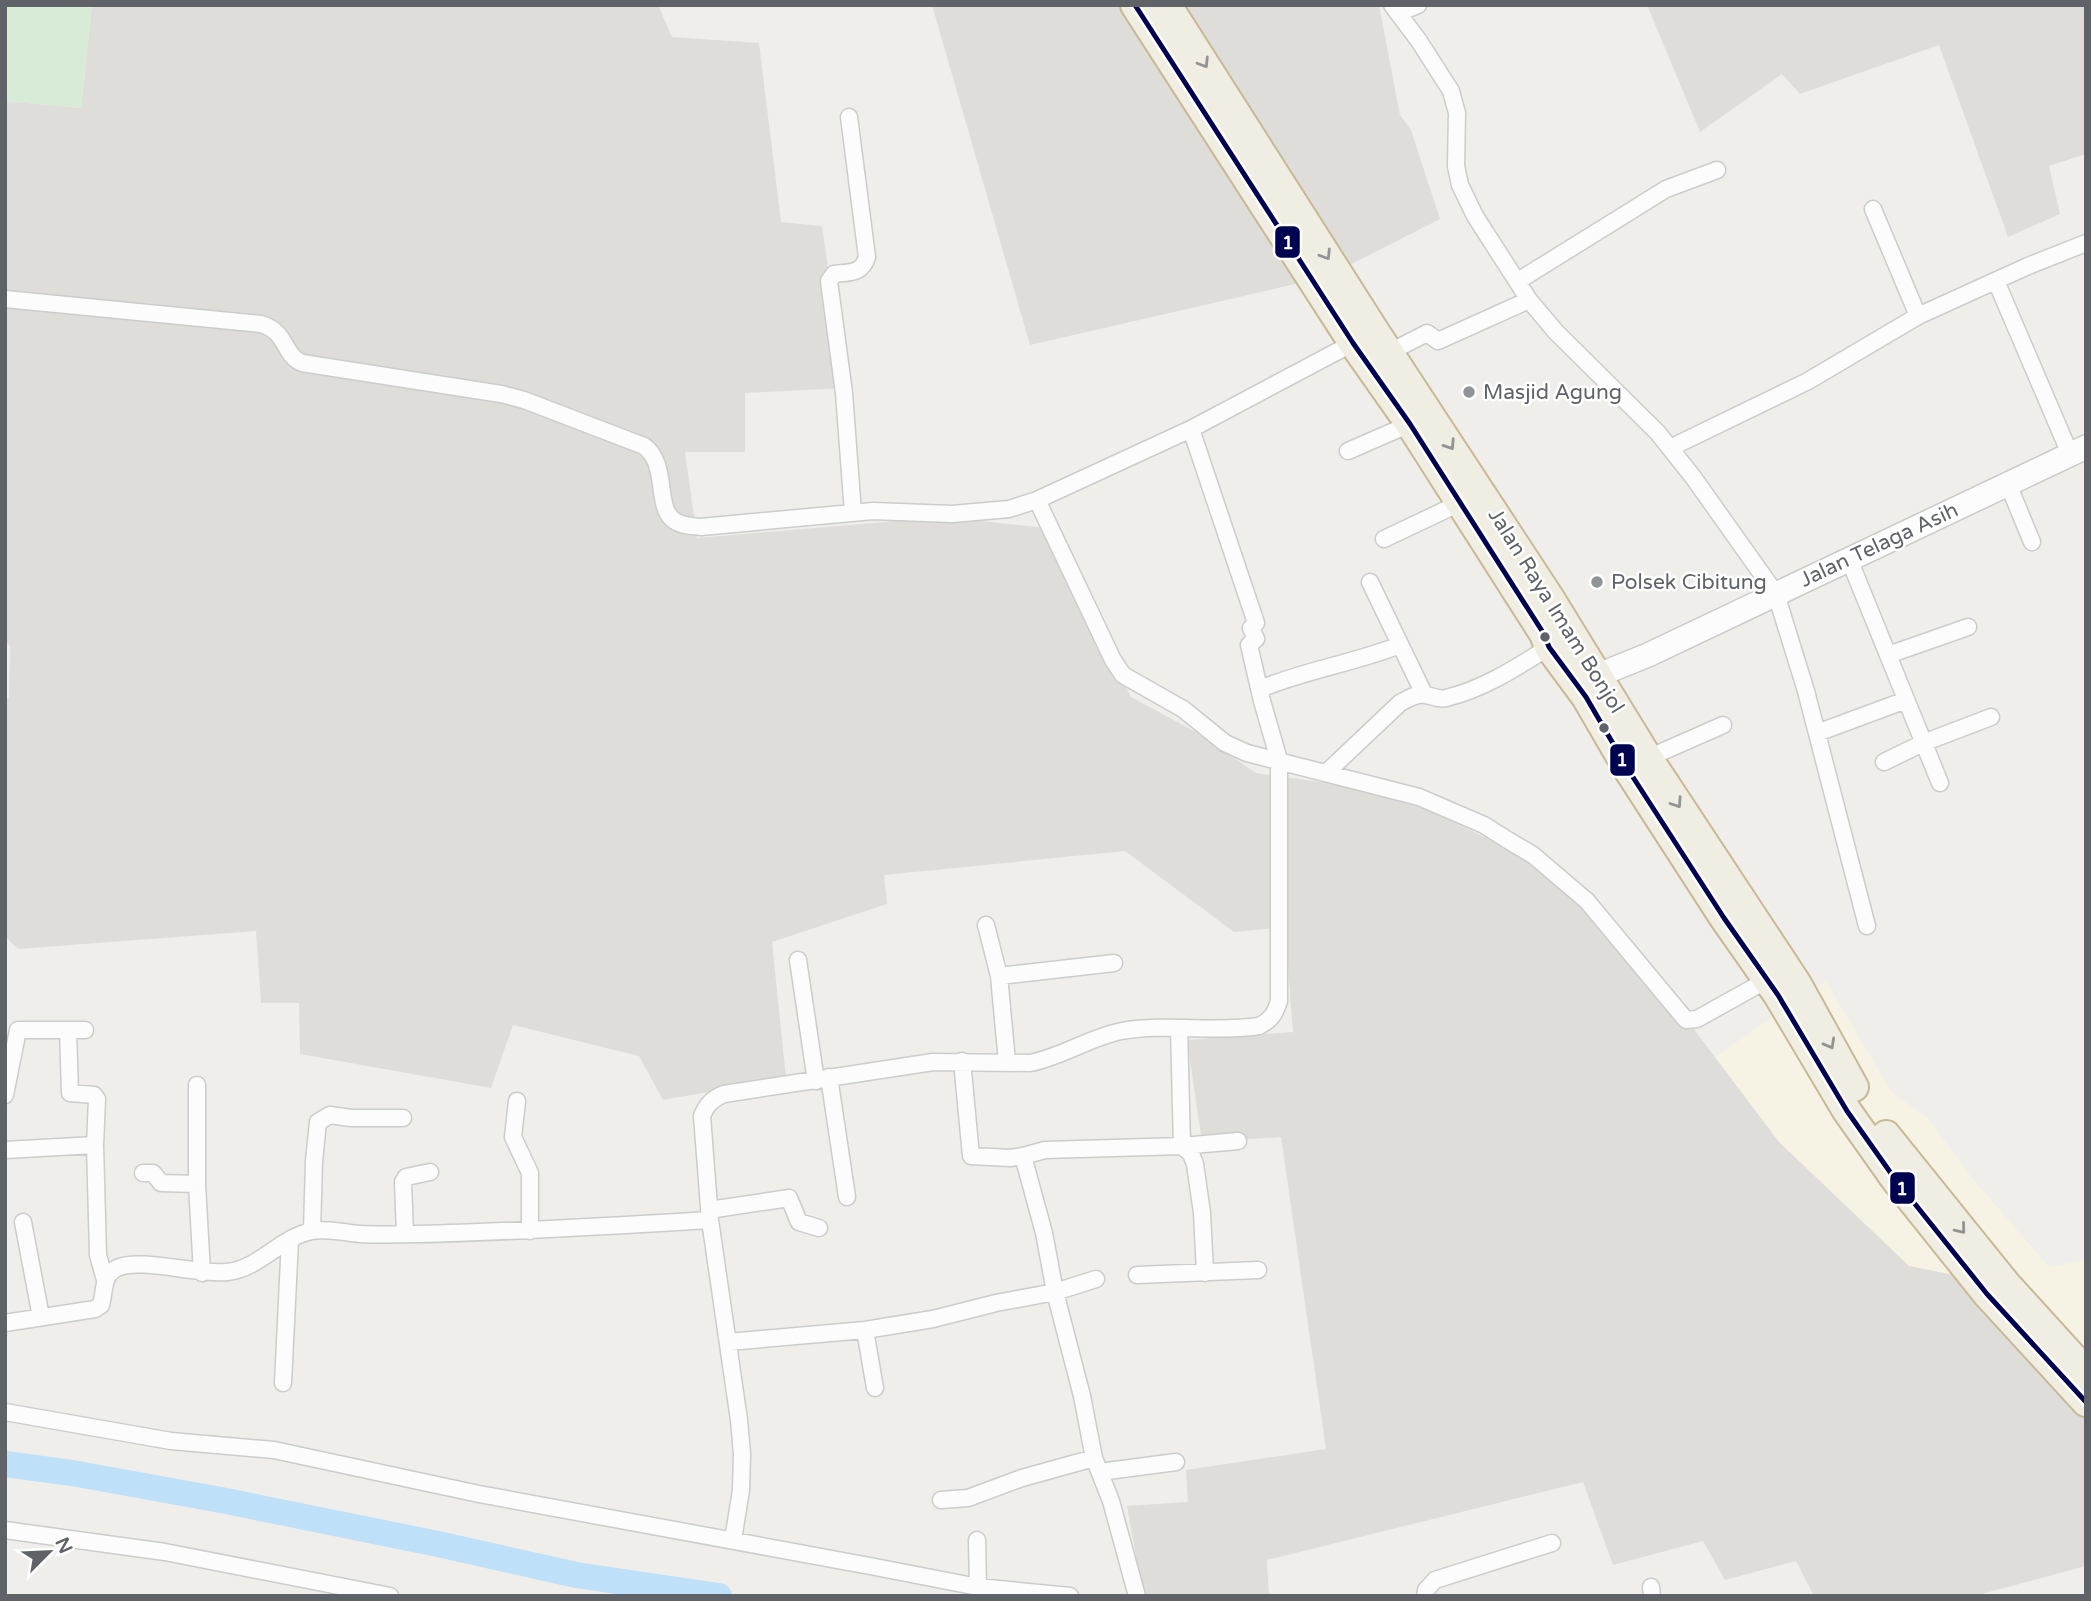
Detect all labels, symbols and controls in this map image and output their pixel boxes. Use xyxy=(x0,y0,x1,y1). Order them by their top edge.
one-way arrow xyxy=(1195,55,1208,68)
line badge: 1 xyxy=(1274,225,1301,259)
text: 1 xyxy=(1282,232,1294,254)
one-way arrow xyxy=(1317,247,1330,260)
place label: Masjid Agung xyxy=(1483,380,1622,405)
marker: Masjid Agung xyxy=(1461,384,1477,400)
one-way arrow xyxy=(1442,438,1455,451)
street label: Jalan Telaga Asih xyxy=(1796,497,1962,593)
street label: Jalan Raya Imam Bonjol xyxy=(1483,504,1629,718)
place label: Polsek Cibitung xyxy=(1611,570,1767,595)
marker: Polsek Cibitung xyxy=(1589,574,1605,590)
unlabelled marker xyxy=(1538,630,1552,644)
unlabelled marker xyxy=(1597,721,1611,735)
line badge: 1 xyxy=(1609,743,1636,777)
text: 1 xyxy=(1616,749,1628,771)
one-way arrow xyxy=(1669,795,1682,808)
one-way arrow xyxy=(1822,1036,1835,1049)
line badge: 1 xyxy=(1889,1171,1916,1205)
text: 1 xyxy=(1896,1178,1908,1200)
one-way arrow xyxy=(1953,1220,1965,1233)
north arrow xyxy=(14,1517,84,1587)
text: N xyxy=(50,1534,77,1557)

